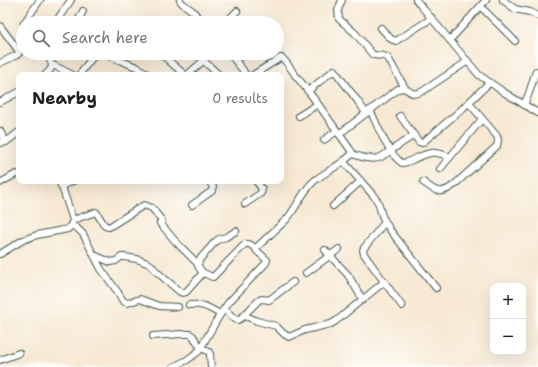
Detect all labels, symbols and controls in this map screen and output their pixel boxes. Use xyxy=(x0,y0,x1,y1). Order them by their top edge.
search box xyxy=(16,16,284,60)
icon: search xyxy=(30,27,52,49)
text: Search here xyxy=(62,28,148,48)
text: Nearby xyxy=(32,87,97,109)
text: 0 results xyxy=(212,90,268,107)
map controls xyxy=(490,283,526,355)
button: + xyxy=(490,283,526,319)
button: − xyxy=(490,319,526,355)

